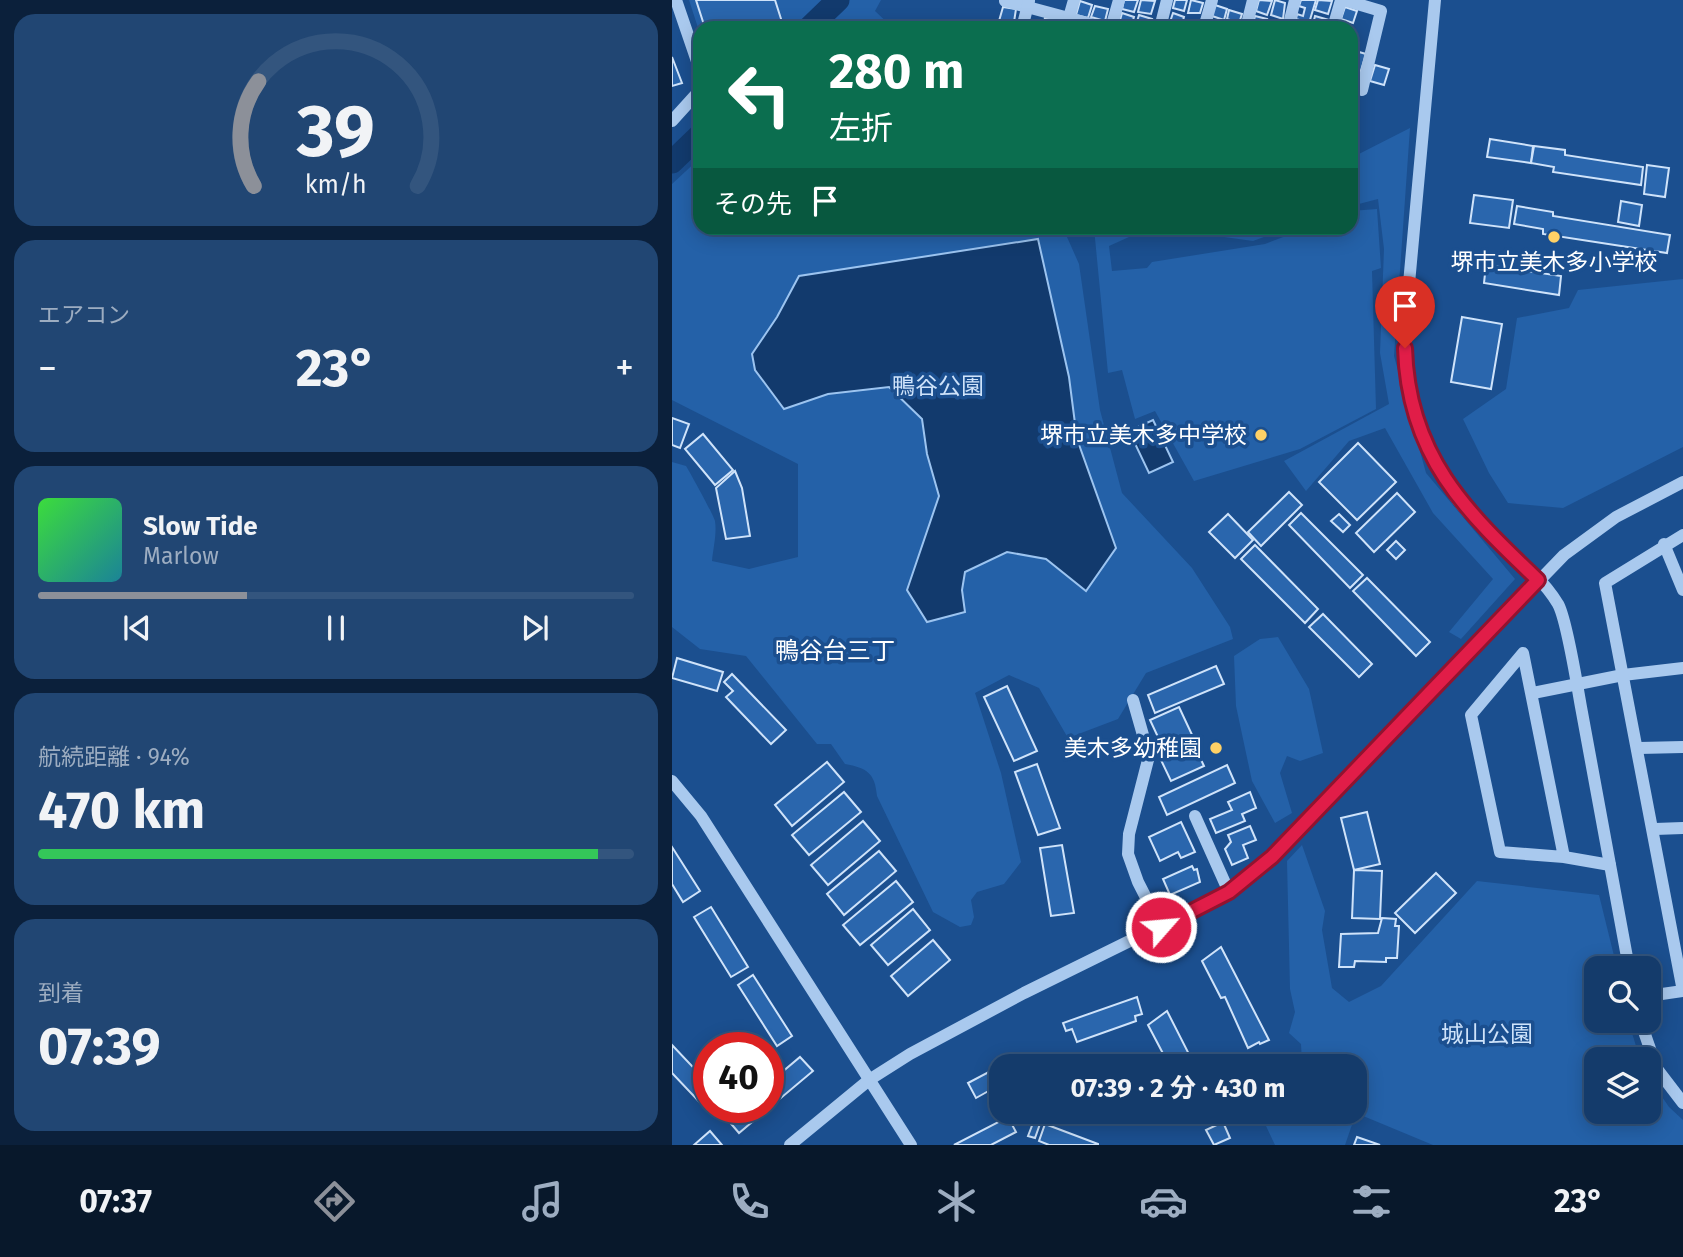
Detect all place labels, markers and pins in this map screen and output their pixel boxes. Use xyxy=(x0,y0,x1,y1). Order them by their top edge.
marker: 堺市立美木多小学校 xyxy=(1546,229,1562,245)
place label: 堺市立美木多小学校 xyxy=(1451,248,1658,276)
pin xyxy=(1375,276,1435,348)
place label: 堺市立美木多中学校 xyxy=(1040,421,1247,449)
marker: 堺市立美木多中学校 xyxy=(1253,427,1269,443)
place label: 美木多幼稚園 xyxy=(1064,734,1202,762)
marker: 美木多幼稚園 xyxy=(1208,740,1224,756)

